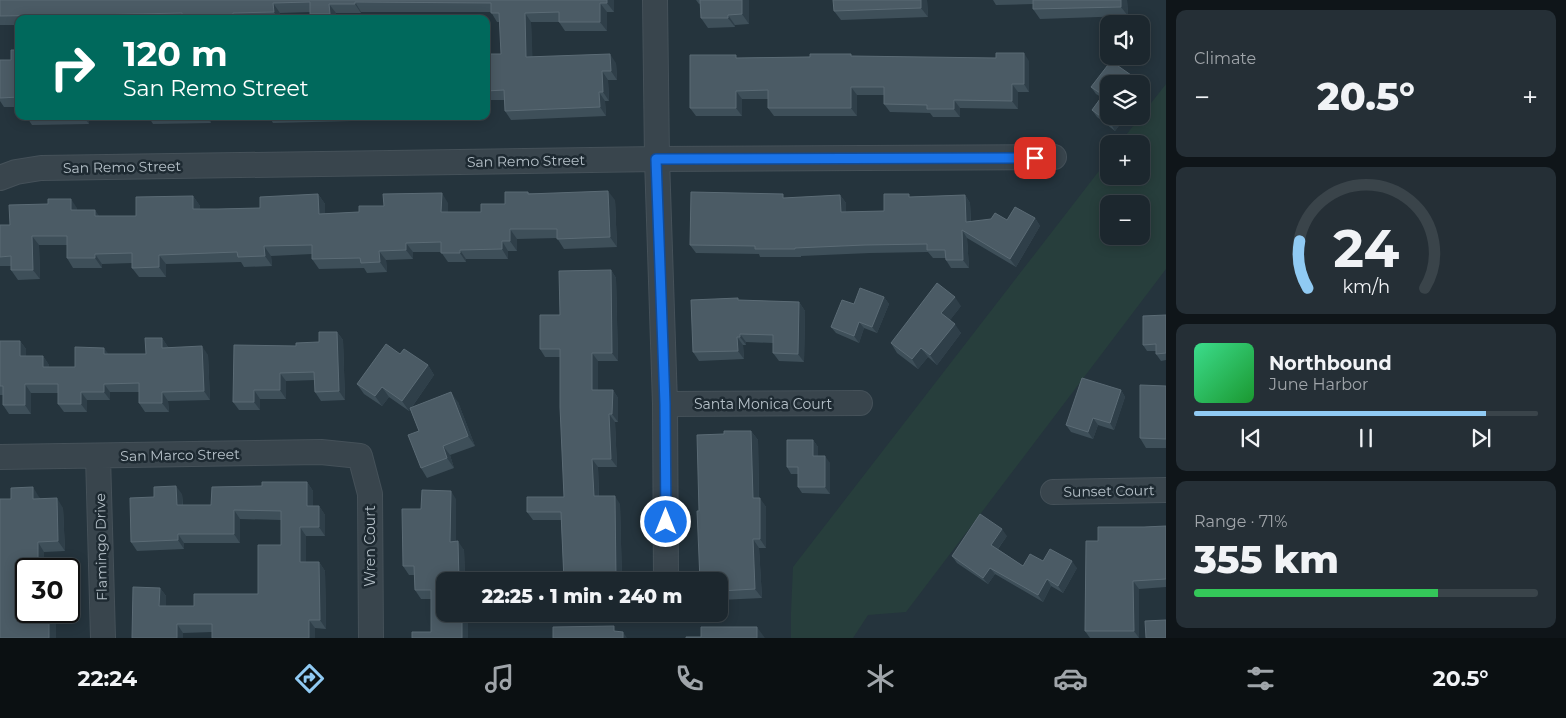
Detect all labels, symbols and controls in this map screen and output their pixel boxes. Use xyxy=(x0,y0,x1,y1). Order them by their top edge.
map controls xyxy=(1100,15,1150,245)
button: sound xyxy=(1100,15,1150,65)
text: 120 m xyxy=(123,32,228,75)
icon: right xyxy=(40,35,105,100)
text: Climate xyxy=(1194,49,1256,68)
text: 20.5° xyxy=(1317,73,1415,120)
text: San Remo Street xyxy=(123,75,309,102)
button: layers xyxy=(1100,75,1150,125)
text: − xyxy=(1194,80,1210,114)
text: + xyxy=(1522,80,1538,114)
button: + xyxy=(1100,135,1150,185)
pin xyxy=(1014,137,1056,179)
icon: arrive xyxy=(1021,144,1049,172)
street label: San Remo Street xyxy=(467,151,586,171)
street label: San Remo Street xyxy=(63,157,182,177)
button: − xyxy=(1100,195,1150,245)
text: 24 xyxy=(1333,217,1399,280)
text: km/h xyxy=(1342,276,1390,297)
text: Northbound xyxy=(1269,352,1392,375)
text: June Harbor xyxy=(1269,375,1368,394)
street label: Santa Monica Court xyxy=(694,395,832,413)
icon: previous xyxy=(1237,424,1265,452)
icon: pause xyxy=(1352,424,1380,452)
icon: next xyxy=(1467,424,1495,452)
street label: San Marco Street xyxy=(120,445,240,465)
street label: Sunset Court xyxy=(1063,481,1155,501)
street label: Flamingo Drive xyxy=(91,493,111,601)
position arrow xyxy=(639,495,691,547)
street label: Wren Court xyxy=(361,505,379,587)
text: Range · 71% xyxy=(1194,512,1287,531)
text: 355 km xyxy=(1194,536,1339,583)
speed limit sign: 30 xyxy=(15,558,80,623)
text: 22:25 · 1 min · 240 m xyxy=(482,585,682,608)
icon: directions xyxy=(292,661,327,696)
icon: music xyxy=(482,661,517,696)
icon: phone xyxy=(672,661,707,696)
icon: climate xyxy=(863,661,898,696)
icon: car xyxy=(1053,661,1088,696)
icon: filters xyxy=(1243,661,1278,696)
text: 22:24 xyxy=(78,665,137,692)
text: 20.5° xyxy=(1433,665,1488,692)

